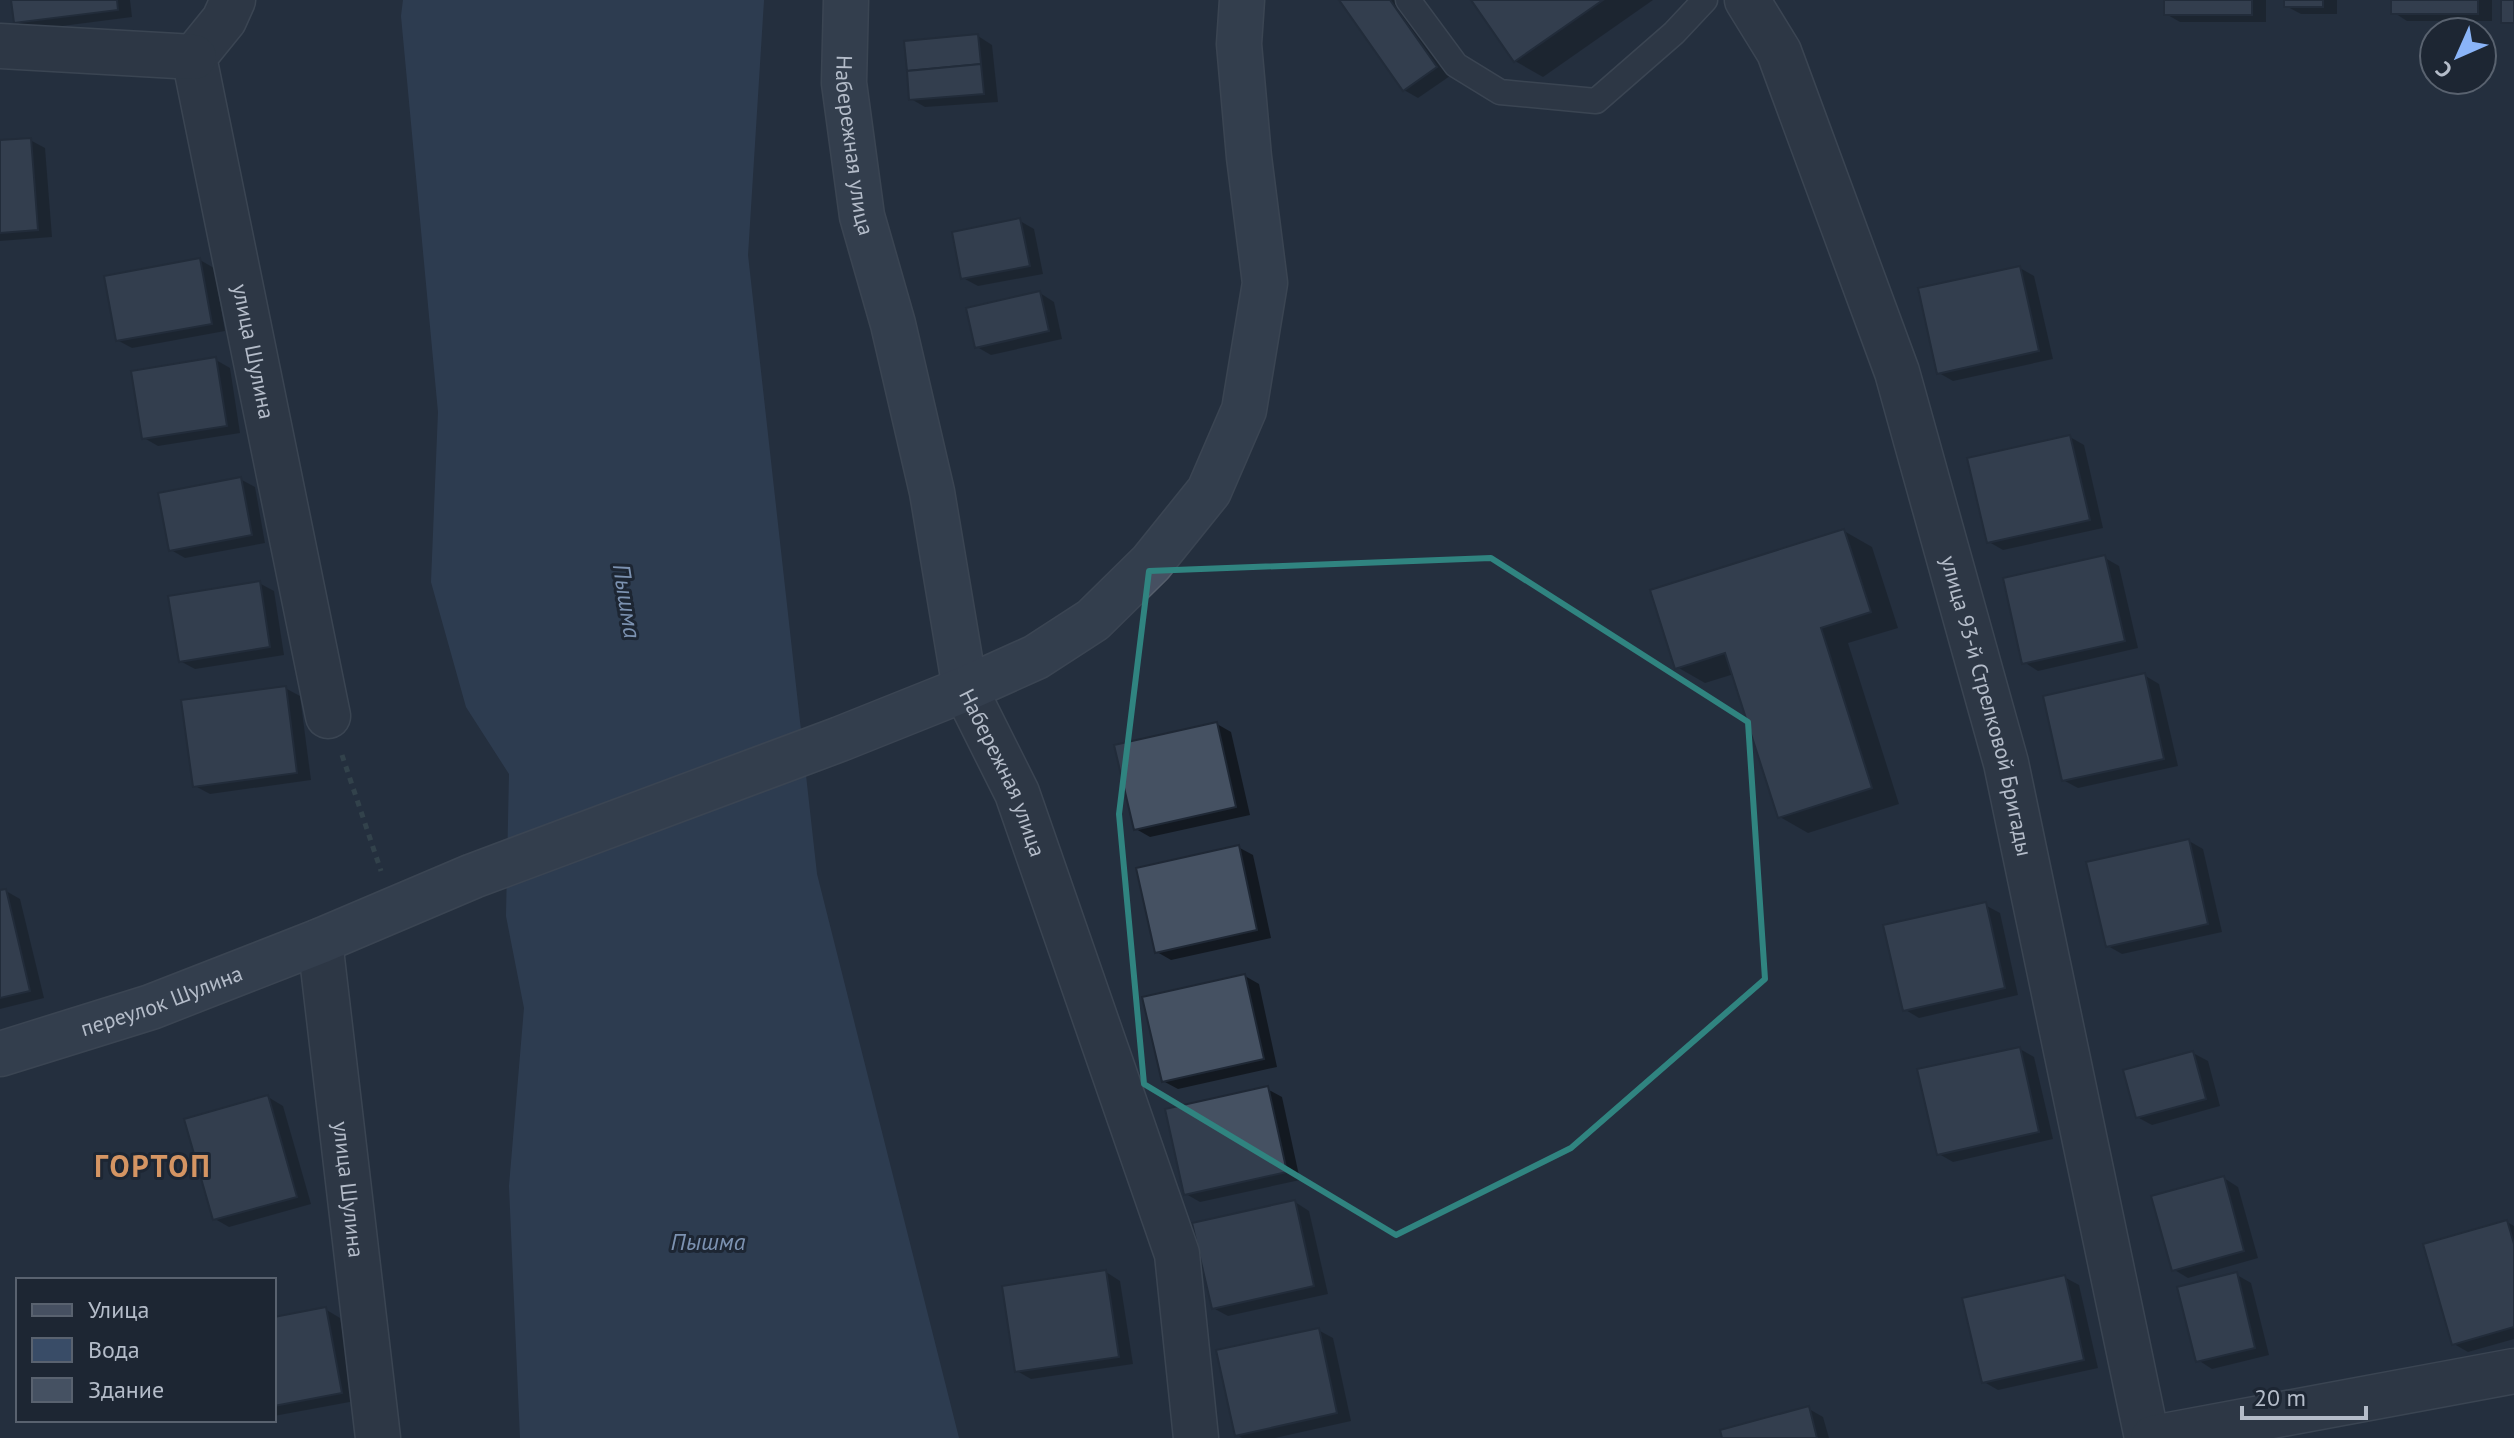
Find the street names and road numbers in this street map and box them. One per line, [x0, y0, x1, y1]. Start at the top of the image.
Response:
street label: Набережная улица [830, 55, 881, 239]
street label: улица Шулина [226, 281, 281, 421]
street label: улица 93-й Стрелковой Бригады [1935, 552, 2039, 859]
street label: Набережная улица [953, 684, 1052, 860]
street label: переулок Шулина [77, 959, 246, 1042]
street label: улица Шулина [327, 1120, 371, 1259]

